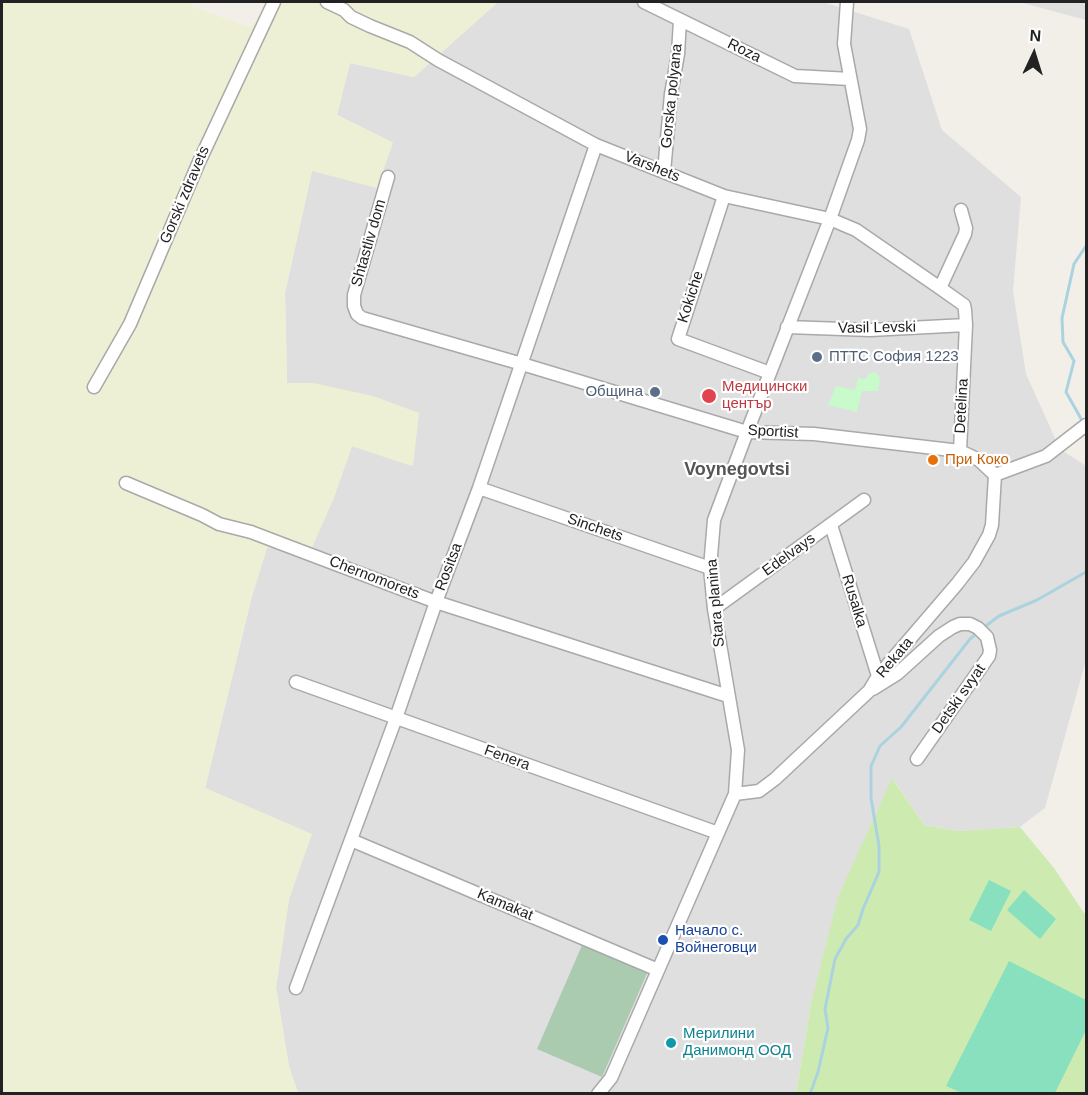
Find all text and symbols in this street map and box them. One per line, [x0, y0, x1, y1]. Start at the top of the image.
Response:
north arrow [1004, 24, 1064, 84]
text: N [1029, 27, 1042, 44]
street label: Roza [724, 35, 764, 67]
street label: Gorska polyana [658, 43, 686, 149]
street label: Gorski zdravets [156, 144, 214, 246]
street label: Varshets [622, 148, 682, 186]
street label: Shtastliv dom [348, 197, 390, 289]
street label: Kokiche [674, 269, 708, 325]
street label: Vasil Levski [838, 318, 916, 338]
place label: ПТТС София 1223 [829, 348, 959, 366]
marker: ПТТС София 1223 [810, 350, 824, 364]
place label: Медицински център [722, 378, 808, 413]
street label: Detelina [952, 378, 972, 434]
place label: Община [585, 383, 643, 401]
marker: Община [648, 385, 662, 399]
marker: Медицински център [700, 387, 718, 405]
street label: Sportist [747, 422, 799, 442]
place label: При Коко [945, 451, 1009, 469]
marker: При Коко [926, 453, 940, 467]
district label: Voynegovtsi [684, 459, 790, 481]
street label: Sinchets [565, 510, 625, 546]
street label: Edelvays [759, 530, 819, 580]
street label: Rositsa [432, 540, 466, 594]
street label: Chernomorets [326, 553, 422, 603]
street label: Stara planina [703, 558, 729, 648]
street label: Rusalka [837, 572, 871, 630]
street label: Rekata [873, 634, 917, 682]
street label: Detski svyat [928, 661, 990, 737]
street label: Fenera [482, 741, 532, 775]
street label: Kamakat [474, 885, 536, 925]
place label: Начало с. Войнеговци [675, 922, 757, 957]
marker: Начало с. Войнеговци [656, 933, 670, 947]
place label: Мерилини Данимонд ООД [683, 1025, 791, 1060]
marker: Мерилини Данимонд ООД [664, 1036, 678, 1050]

